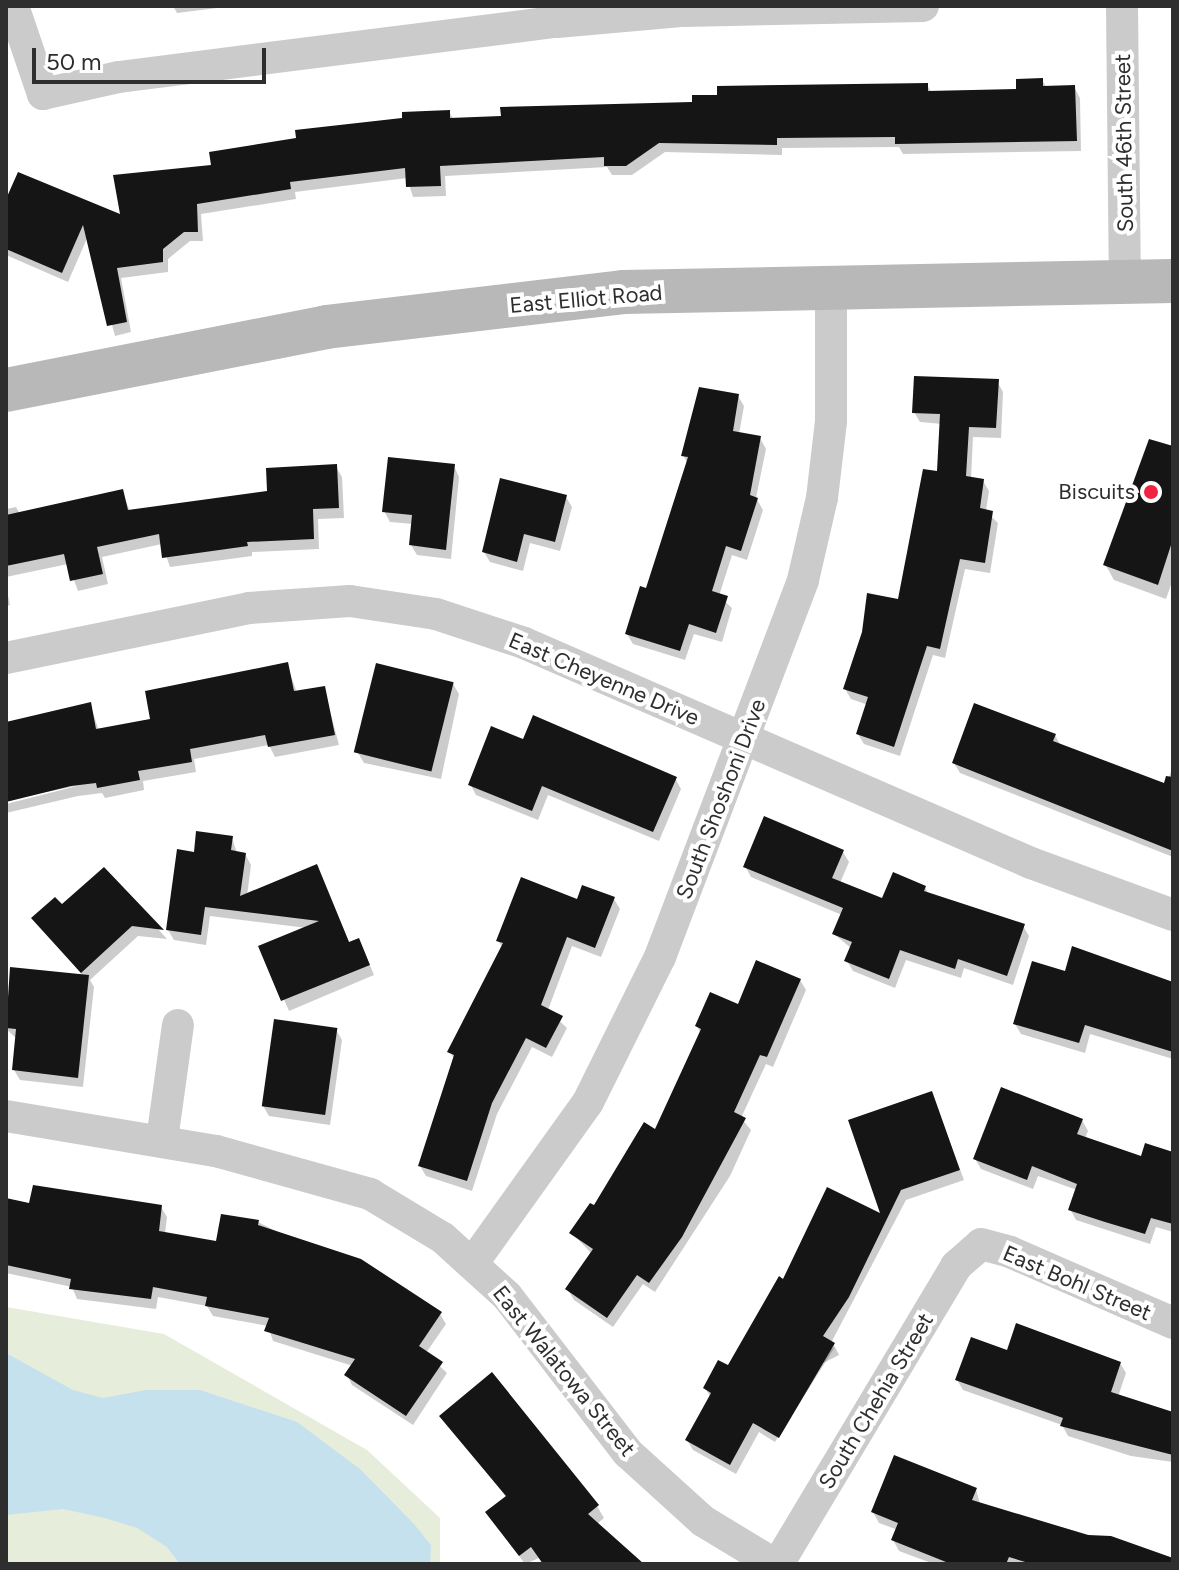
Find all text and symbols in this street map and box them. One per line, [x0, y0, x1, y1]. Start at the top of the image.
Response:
scale bar [36, 32, 270, 82]
text: 50 m [46, 47, 102, 76]
street label: South 46th Street [1109, 54, 1139, 232]
street label: East Elliot Road [509, 279, 663, 319]
place label: Biscuits [1058, 479, 1135, 505]
marker: Biscuits [1142, 483, 1160, 501]
street label: East Cheyenne Drive [505, 627, 703, 731]
street label: South Shoshoni Drive [671, 695, 771, 903]
street label: East Bohl Street [999, 1240, 1155, 1326]
street label: East Walatowa Street [487, 1280, 641, 1462]
street label: South Chehia Street [813, 1308, 939, 1494]

